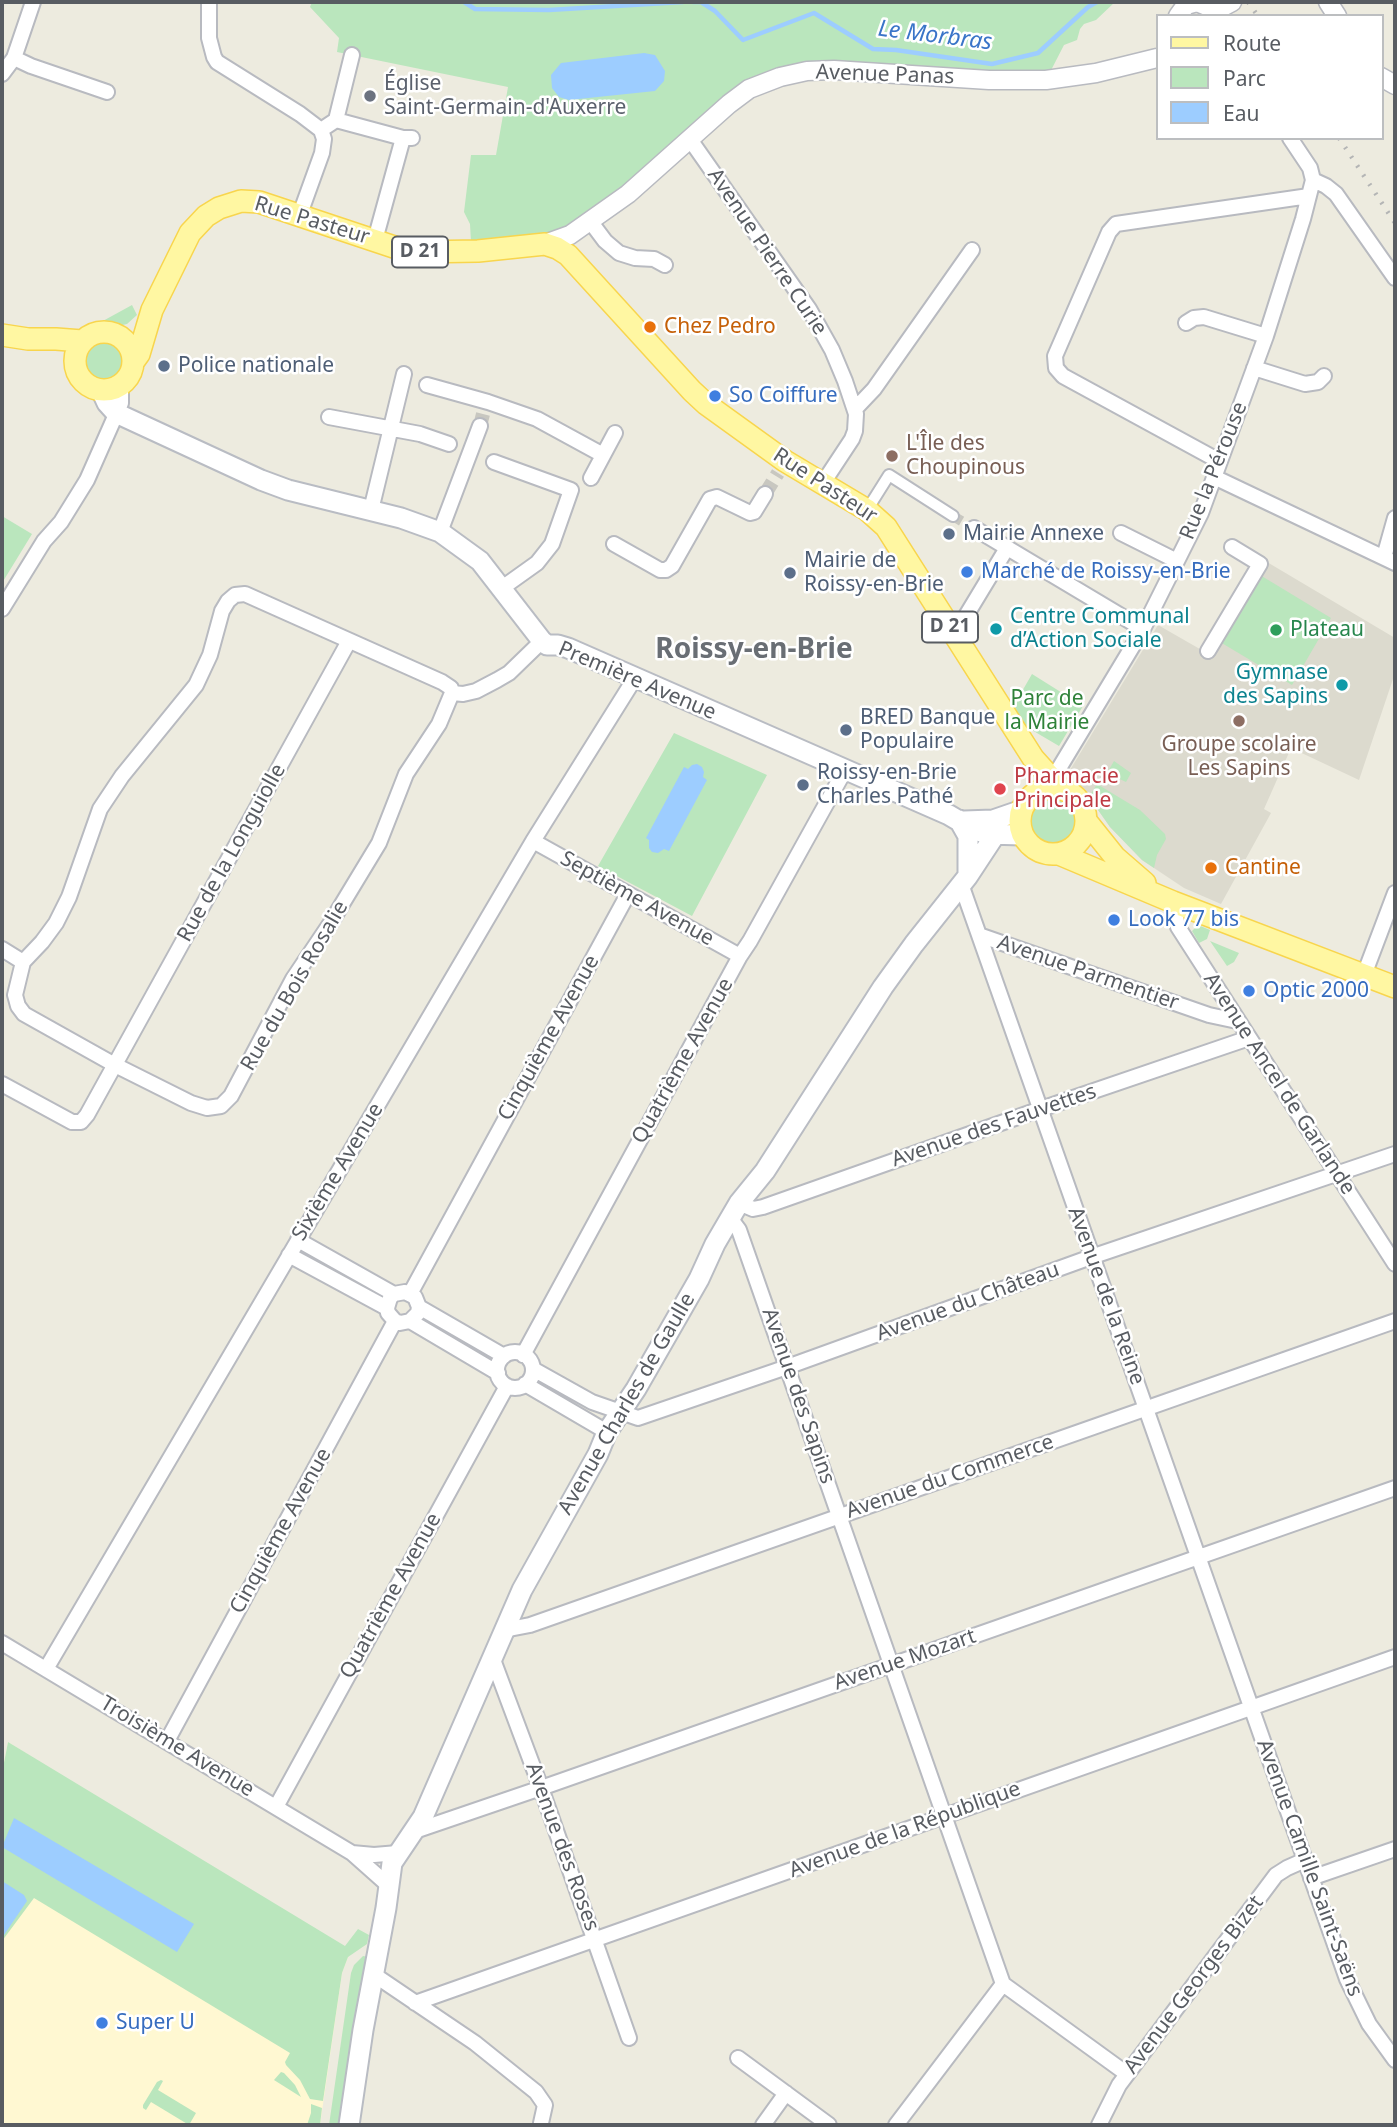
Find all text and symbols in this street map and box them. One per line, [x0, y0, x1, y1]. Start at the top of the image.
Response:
legend [1156, 14, 1383, 140]
water label: Le Morbras [876, 15, 994, 57]
text: Route [1223, 29, 1281, 57]
street label: Avenue Panas [815, 60, 955, 90]
text: Parc [1223, 64, 1266, 92]
place label: Église Saint-Germain-d'Auxerre [384, 71, 626, 121]
marker: Église Saint-Germain-d'Auxerre [362, 88, 378, 104]
text: Eau [1223, 99, 1259, 127]
street label: Avenue Pierre Curie [702, 164, 832, 340]
street label: Rue Pasteur [251, 192, 373, 250]
road number: D 21 [392, 236, 448, 268]
place label: Chez Pedro [664, 314, 776, 340]
marker: Chez Pedro [642, 319, 658, 335]
place label: Police nationale [178, 353, 334, 379]
marker: Police nationale [156, 358, 172, 374]
place label: So Coiffure [729, 383, 838, 409]
marker: So Coiffure [707, 388, 723, 404]
street label: Rue la Pérouse [1175, 398, 1253, 544]
place label: L'Île des Choupinous [906, 431, 1025, 481]
street label: Rue Pasteur [768, 443, 882, 529]
marker: L'Île des Choupinous [884, 448, 900, 464]
place label: Mairie Annexe [963, 521, 1104, 547]
marker: Mairie Annexe [941, 526, 957, 542]
place label: Mairie de Roissy-en-Brie [804, 548, 944, 598]
place label: Marché de Roissy-en-Brie [981, 559, 1231, 585]
marker: Marché de Roissy-en-Brie [959, 564, 975, 580]
marker: Mairie de Roissy-en-Brie [782, 565, 798, 581]
place label: Centre Communal d’Action Sociale [1010, 604, 1190, 654]
road number: D 21 [922, 612, 978, 642]
place label: Plateau [1290, 617, 1364, 643]
marker: Centre Communal d’Action Sociale [988, 621, 1004, 637]
marker: Plateau [1268, 622, 1284, 638]
district label: Roissy-en-Brie [655, 633, 853, 667]
street label: Première Avenue [554, 636, 720, 726]
place label: Gymnase des Sapins [1223, 660, 1328, 710]
marker: Gymnase des Sapins [1334, 677, 1350, 693]
park label: Parc de la Mairie [1005, 686, 1089, 736]
place label: BRED Banque Populaire [860, 705, 995, 755]
marker: Groupe scolaire Les Sapins [1231, 713, 1247, 729]
marker: BRED Banque Populaire [838, 722, 854, 738]
place label: Groupe scolaire Les Sapins [1161, 732, 1317, 782]
street label: Rue de la Longuiolle [173, 760, 291, 946]
place label: Roissy-en-Brie Charles Pathé [817, 760, 957, 810]
place label: Pharmacie Principale [1014, 764, 1119, 814]
marker: Roissy-en-Brie Charles Pathé [795, 777, 811, 793]
marker: Pharmacie Principale [992, 781, 1008, 797]
street label: Septième Avenue [556, 846, 718, 952]
place label: Cantine [1225, 855, 1301, 881]
marker: Cantine [1203, 860, 1219, 876]
street label: Rue du Bois Rosalie [236, 896, 354, 1076]
place label: Look 77 bis [1128, 907, 1239, 933]
marker: Look 77 bis [1106, 912, 1122, 928]
street label: Avenue Parmentier [994, 930, 1182, 1016]
street label: Cinquième Avenue [493, 951, 605, 1125]
street label: Avenue Ancel de Garlande [1198, 968, 1360, 1200]
street label: Quatrième Avenue [627, 974, 739, 1148]
place label: Optic 2000 [1263, 978, 1369, 1004]
marker: Optic 2000 [1241, 983, 1257, 999]
street label: Avenue des Fauvettes [888, 1079, 1100, 1173]
street label: Sixième Avenue [287, 1099, 389, 1245]
street label: Avenue de la Reine [1062, 1204, 1150, 1388]
street label: Avenue du Château [873, 1257, 1063, 1347]
street label: Avenue Charles de Gaulle [553, 1289, 701, 1519]
street label: Avenue des Sapins [756, 1305, 840, 1487]
street label: Avenue du Commerce [843, 1430, 1057, 1524]
street label: Cinquième Avenue [225, 1444, 337, 1618]
street label: Quatrième Avenue [335, 1509, 447, 1683]
street label: Avenue Mozart [831, 1624, 979, 1696]
street label: Troisième Avenue [96, 1691, 258, 1803]
street label: Avenue Camille Saint-Saëns [1251, 1736, 1367, 2000]
street label: Avenue des Roses [520, 1759, 604, 1935]
street label: Avenue de la République [786, 1776, 1024, 1884]
street label: Avenue Georges Bizet [1119, 1891, 1269, 2079]
place label: Super U [116, 2010, 195, 2036]
marker: Super U [94, 2015, 110, 2031]

